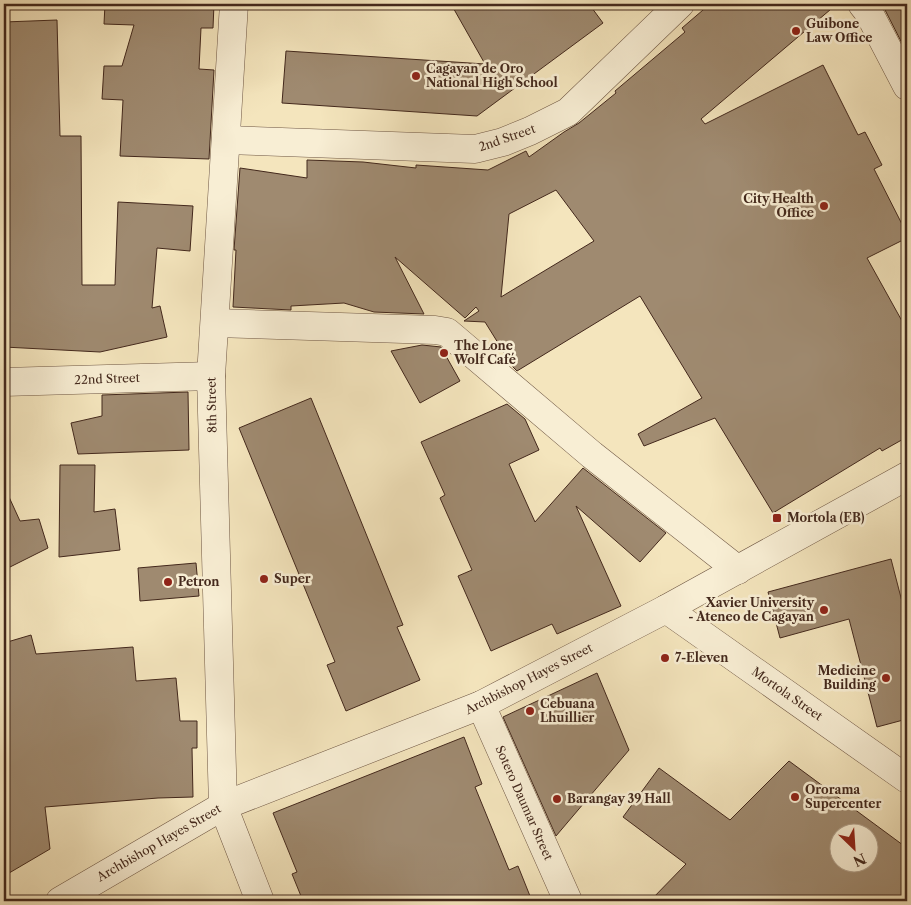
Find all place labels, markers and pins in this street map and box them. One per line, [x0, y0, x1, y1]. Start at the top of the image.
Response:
place label: Guibone Law Office [806, 16, 872, 45]
marker: Guibone Law Office [790, 25, 802, 37]
place label: Cagayan de Oro National High School [426, 61, 558, 90]
marker: Cagayan de Oro National High School [410, 70, 422, 82]
place label: City Health Office [743, 191, 815, 220]
marker: City Health Office [818, 200, 830, 212]
place label: The Lone Wolf Café [453, 338, 516, 367]
marker: The Lone Wolf Café [438, 347, 450, 359]
place label: Mortola (EB) [787, 510, 865, 525]
marker: Mortola (EB) [771, 512, 783, 524]
place label: Super [274, 571, 311, 586]
marker: Super [258, 573, 270, 585]
place label: Petron [178, 574, 220, 589]
marker: Petron [162, 576, 174, 588]
place label: Xavier University - Ateneo de Cagayan [688, 595, 815, 624]
marker: Xavier University - Ateneo de Cagayan [818, 604, 830, 616]
place label: 7-Eleven [675, 650, 729, 665]
marker: 7-Eleven [659, 652, 671, 664]
place label: Medicine Building [818, 663, 877, 692]
marker: Medicine Building [880, 672, 892, 684]
place label: Cebuana Lhuillier [540, 696, 596, 725]
marker: Cebuana Lhuillier [524, 705, 536, 717]
place label: Ororama Supercenter [805, 782, 882, 811]
place label: Barangay 39 Hall [567, 791, 671, 806]
marker: Ororama Supercenter [789, 791, 801, 803]
marker: Barangay 39 Hall [551, 793, 563, 805]

